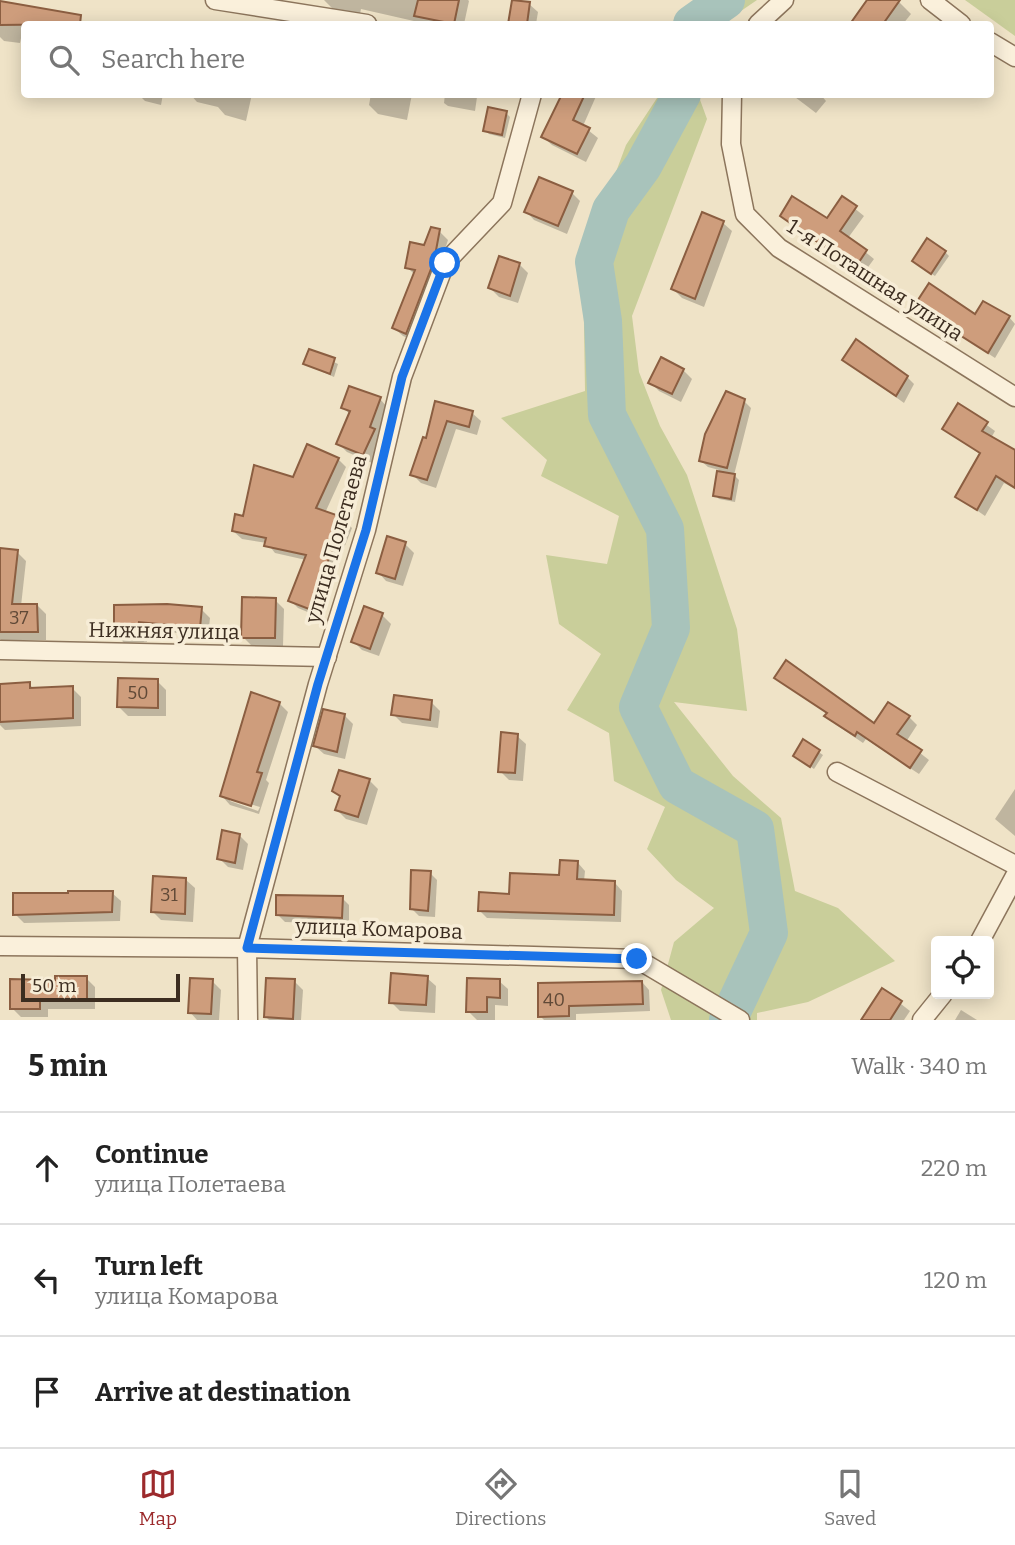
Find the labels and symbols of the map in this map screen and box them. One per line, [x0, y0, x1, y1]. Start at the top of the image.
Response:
street label: 1-я Поташная улица [782, 213, 968, 347]
route start [429, 247, 460, 278]
street label: улица Полетаева [299, 451, 373, 627]
house number: 37 [9, 607, 29, 629]
street label: Нижняя улица [88, 617, 240, 645]
house number: 50 [127, 682, 149, 704]
house number: 31 [160, 884, 178, 906]
street label: улица Комарова [294, 913, 464, 945]
route end [621, 943, 652, 974]
scale bar [21, 971, 180, 1003]
house number: 40 [543, 989, 565, 1011]

